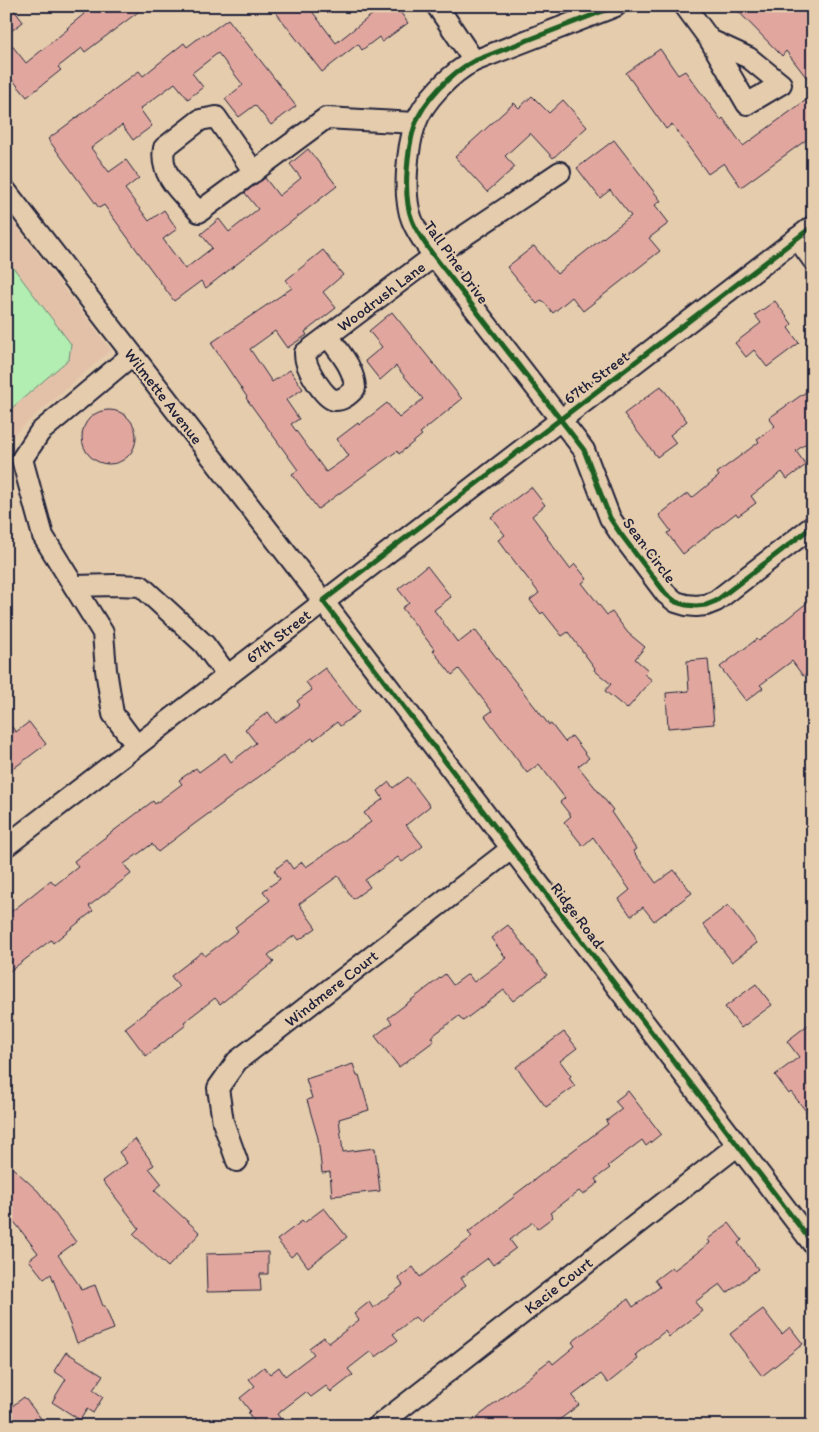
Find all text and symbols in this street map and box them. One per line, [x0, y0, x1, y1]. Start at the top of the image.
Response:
street label: Tall Pine Drive [420, 217, 493, 308]
street label: Woodrush Lane [334, 257, 429, 336]
street label: Wilmette Avenue [120, 345, 207, 448]
street label: 67th Street [560, 347, 633, 408]
street label: Sean Circle [619, 514, 680, 587]
street label: 67th Street [242, 605, 314, 668]
street label: Ridge Road [547, 879, 609, 952]
street label: Windmere Court [281, 946, 382, 1031]
street label: Kacie Court [521, 1253, 596, 1318]

